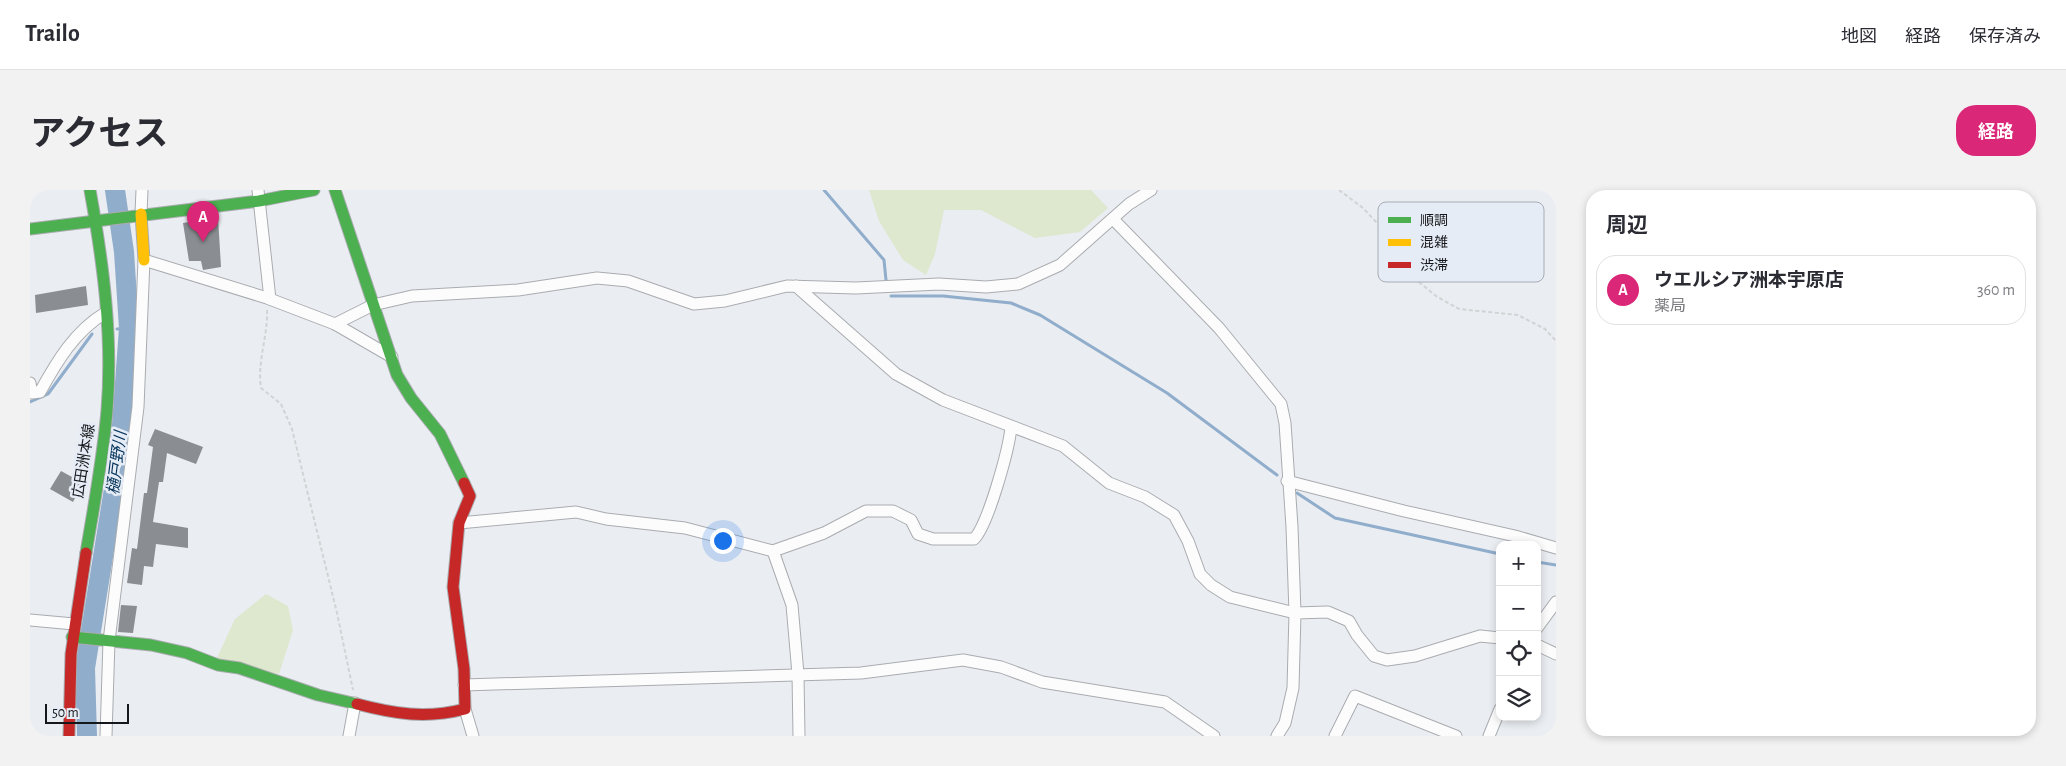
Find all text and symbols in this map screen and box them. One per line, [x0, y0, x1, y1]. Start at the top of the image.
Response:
text: Trailo [25, 22, 80, 46]
text: 地図 [1841, 28, 1877, 46]
text: 経路 [1905, 28, 1941, 46]
text: 保存済み [1969, 28, 2041, 46]
button: 経路 [1956, 105, 2036, 156]
text: アクセス [30, 117, 168, 152]
pin: A [187, 201, 219, 242]
legend [1378, 202, 1544, 282]
text: 順調 [1420, 214, 1448, 228]
text: 周辺 [1606, 215, 1648, 236]
text: 混雑 [1420, 234, 1448, 250]
text: 渋滞 [1420, 258, 1448, 273]
text: ウエルシア洲本宇原店 [1654, 271, 1844, 290]
text: A [1618, 282, 1628, 298]
text: 360 m [1977, 282, 2015, 298]
text: 薬局 [1654, 298, 1686, 314]
street label: 広田洲本線 [69, 422, 97, 499]
water label: 樋戸野川 [104, 428, 129, 496]
your location [710, 528, 736, 554]
map controls [1496, 541, 1541, 721]
button: + [1496, 541, 1541, 586]
button: − [1496, 586, 1541, 631]
button: locate [1496, 631, 1541, 676]
button: layers [1496, 676, 1541, 721]
scale bar [45, 701, 129, 724]
text: 50 m [52, 706, 79, 720]

